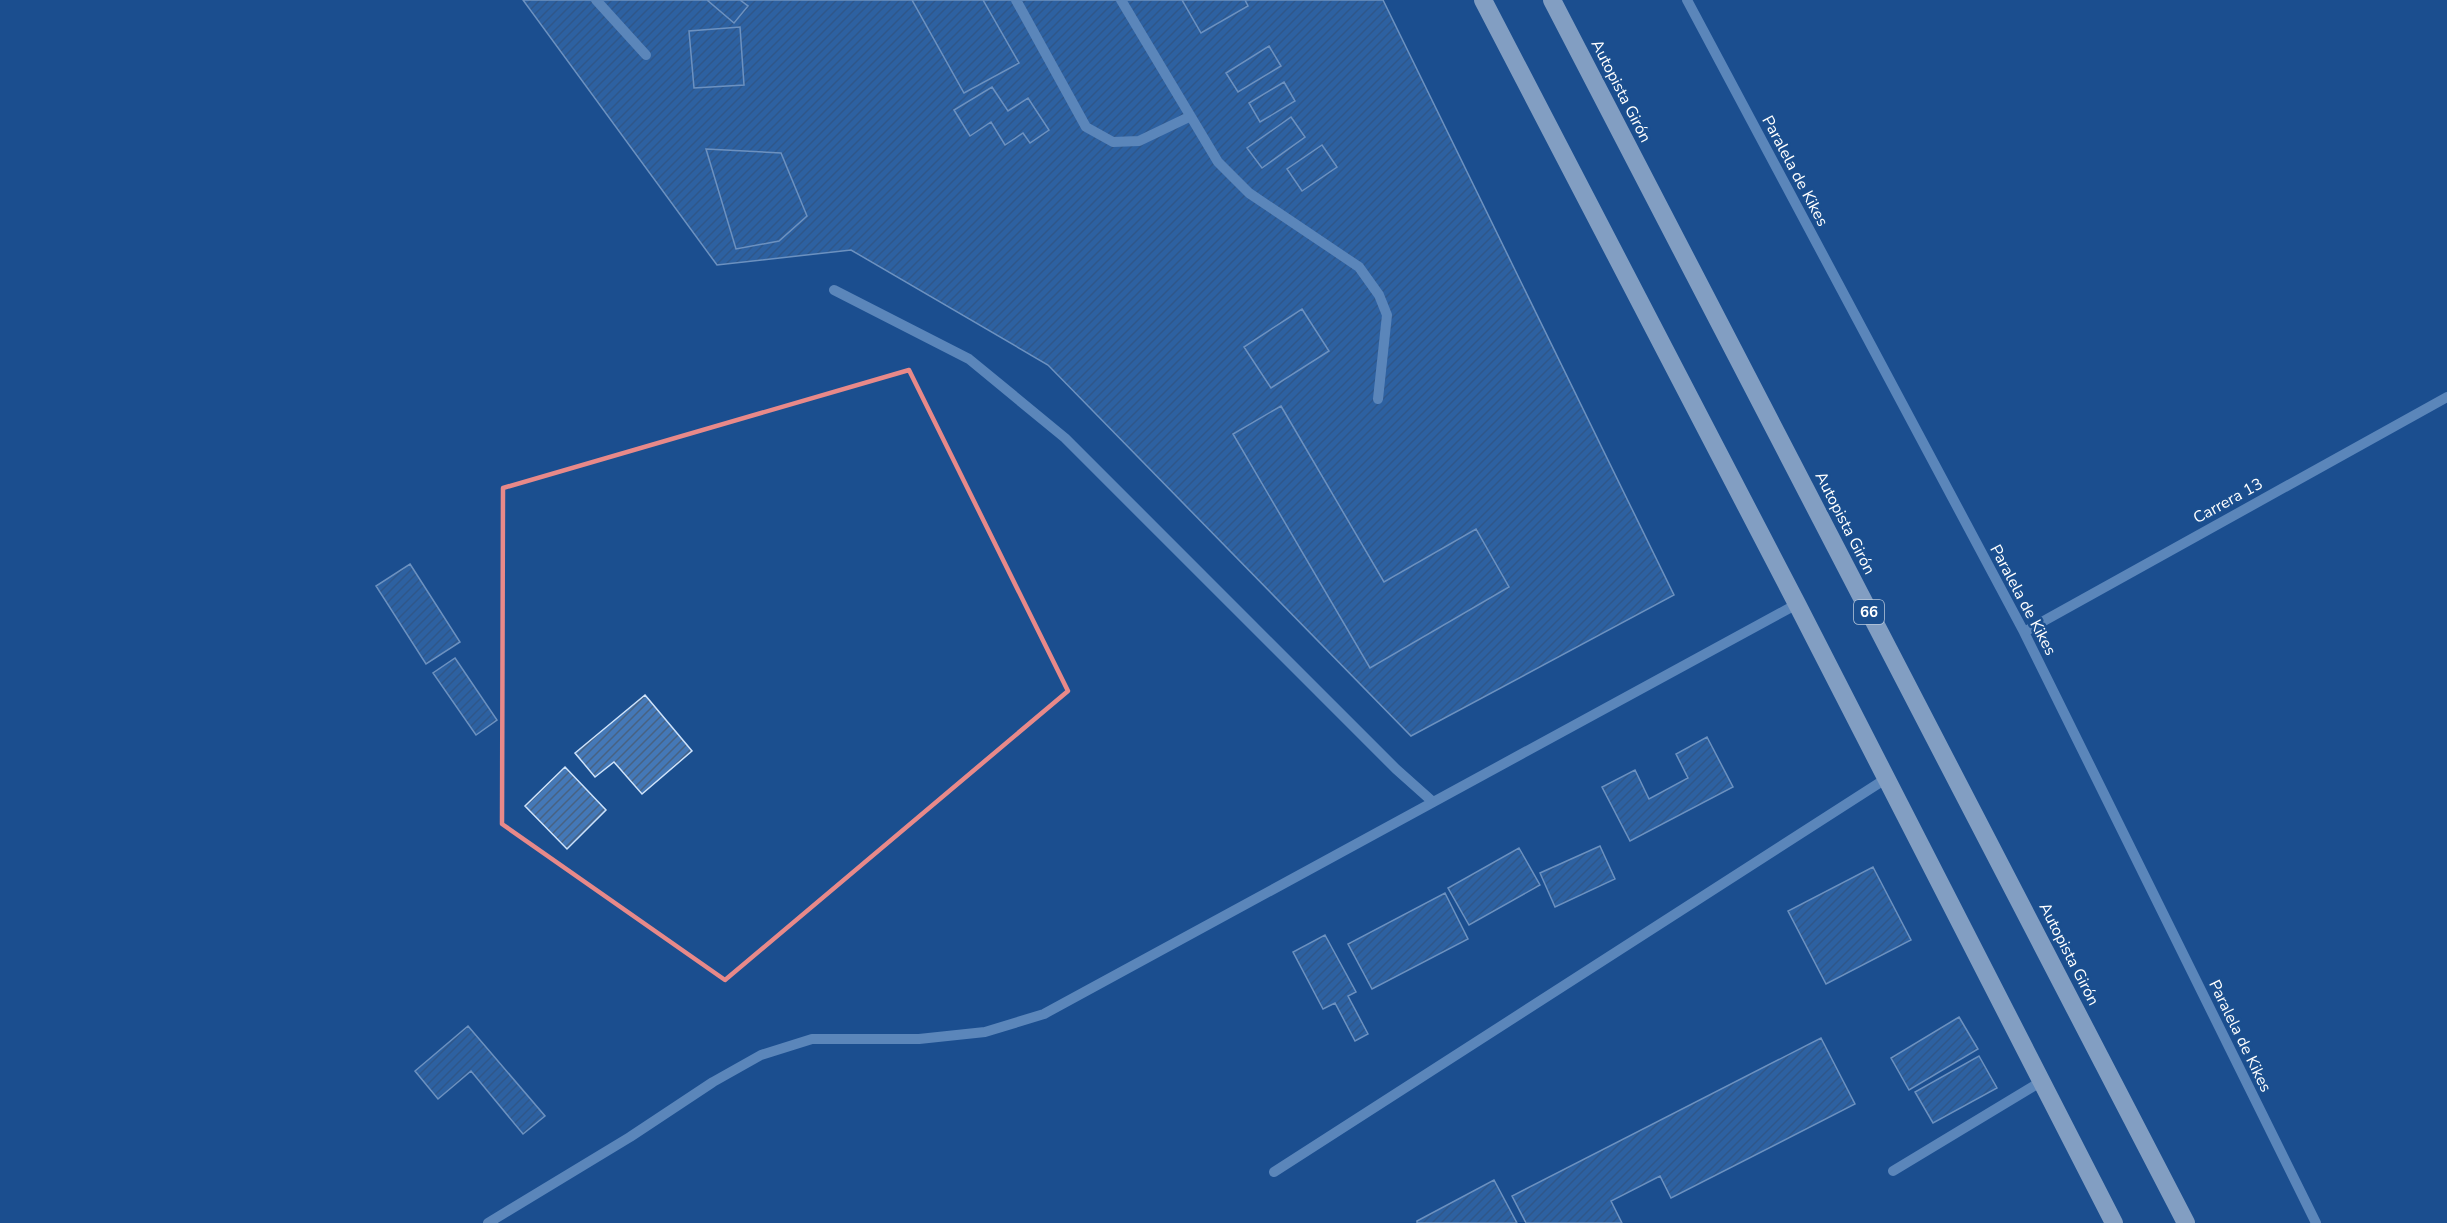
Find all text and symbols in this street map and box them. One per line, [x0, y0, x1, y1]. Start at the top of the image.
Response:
street label: Autopista Girón [1586, 36, 1656, 146]
street label: Paralela de Kikes [1757, 112, 1833, 230]
street label: Autopista Girón [1810, 468, 1880, 578]
street label: Carrera 13 [2189, 473, 2267, 529]
street label: Paralela de Kikes [1985, 541, 2061, 659]
road number: 66 [1854, 600, 1884, 624]
street label: Autopista Girón [2034, 899, 2104, 1009]
street label: Paralela de Kikes [2203, 976, 2277, 1096]

